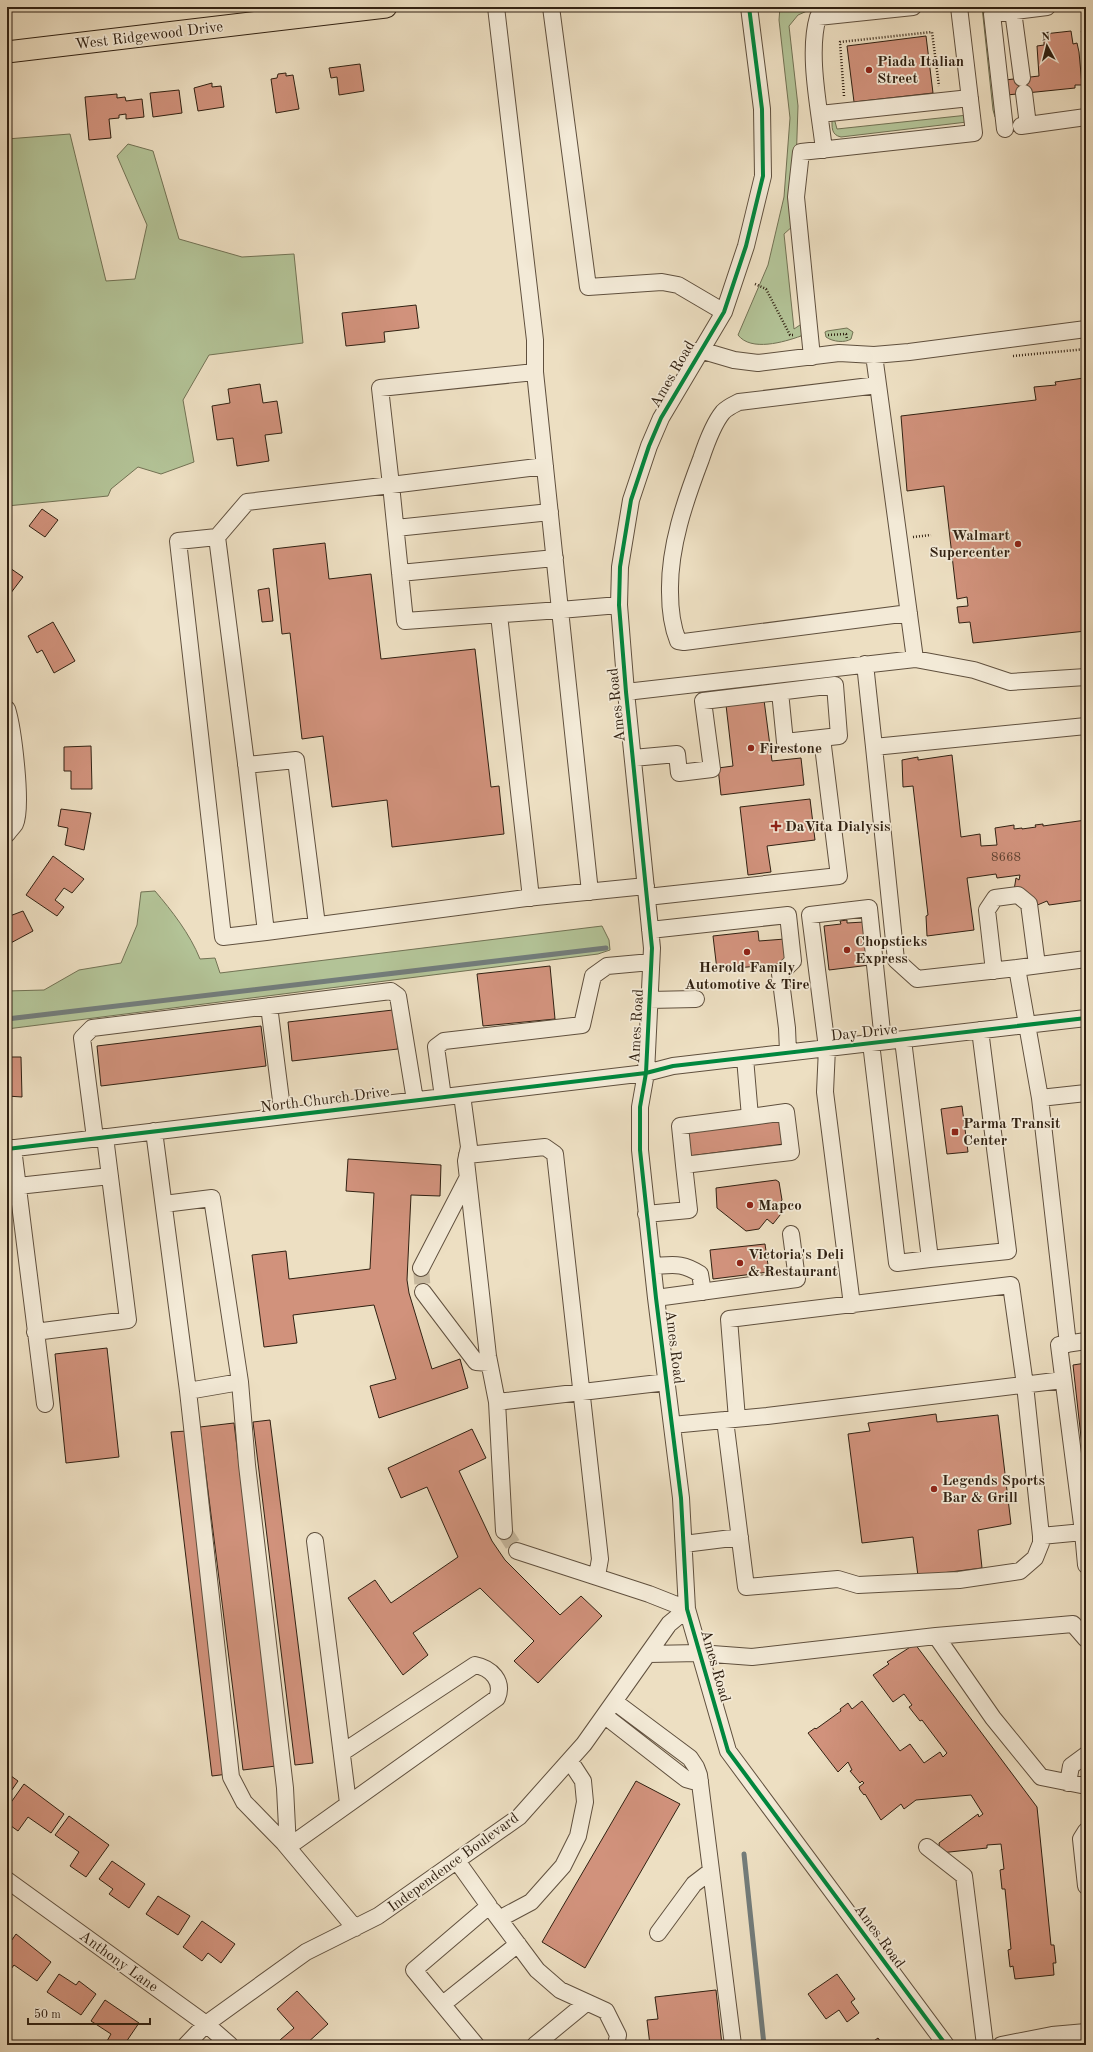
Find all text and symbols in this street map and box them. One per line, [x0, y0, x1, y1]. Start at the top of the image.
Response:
street label: West Ridgewood Drive [74, 20, 224, 53]
north arrow [1027, 26, 1067, 66]
text: N [1041, 32, 1051, 44]
place label: Piada Italian Street [877, 55, 964, 87]
marker: Piada Italian Street [864, 65, 874, 75]
street label: Ames Road [648, 339, 698, 411]
place label: Walmart Supercenter [929, 529, 1011, 561]
marker: Walmart Supercenter [1013, 539, 1023, 549]
street label: Ames Road [606, 667, 629, 743]
place label: Firestone [759, 742, 822, 757]
marker: Firestone [746, 743, 756, 753]
marker: DaVita Dialysis [770, 820, 782, 832]
place label: DaVita Dialysis [785, 820, 890, 835]
house number: 8668 [991, 851, 1021, 864]
place label: Chopsticks Express [855, 935, 927, 967]
marker: Chopsticks Express [842, 945, 852, 955]
marker: Herold Family Automotive & Tire [742, 947, 752, 957]
place label: Herold Family Automotive & Tire [684, 961, 810, 993]
street label: Ames Road [628, 988, 647, 1064]
street label: Day Drive [830, 1023, 898, 1044]
street label: North Church Drive [260, 1085, 391, 1116]
place label: Parma Transit Center [963, 1117, 1061, 1149]
marker: Parma Transit Center [950, 1127, 960, 1137]
place label: Mapco [758, 1199, 802, 1214]
marker: Mapco [745, 1200, 755, 1210]
place label: Victoria's Deli & Restaurant [748, 1248, 844, 1280]
marker: Victoria's Deli & Restaurant [735, 1258, 745, 1268]
street label: Ames Road [662, 1309, 686, 1385]
place label: Legends Sports Bar & Grill [942, 1474, 1045, 1506]
marker: Legends Sports Bar & Grill [929, 1484, 939, 1494]
street label: Ames Road [697, 1629, 732, 1704]
street label: Independence Boulevard [386, 1811, 522, 1916]
street label: Ames Road [851, 1902, 907, 1972]
street label: Anthony Lane [76, 1929, 160, 1996]
scale bar [28, 2000, 150, 2026]
text: 50 m [34, 2008, 61, 2021]

